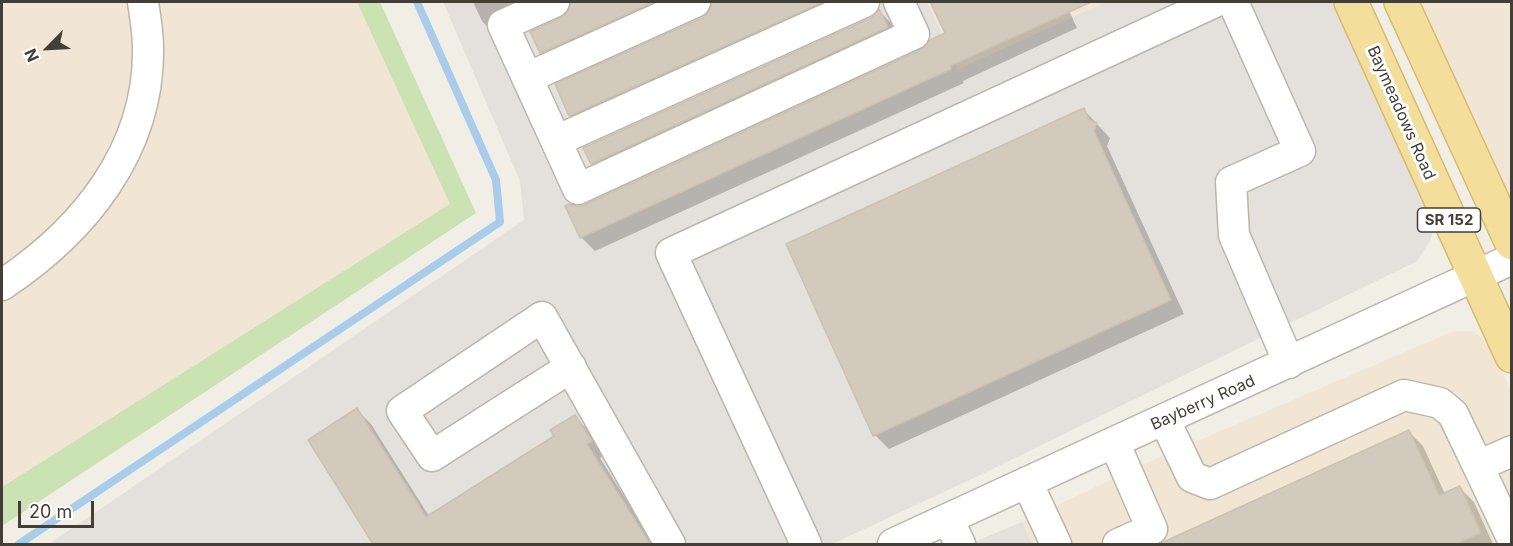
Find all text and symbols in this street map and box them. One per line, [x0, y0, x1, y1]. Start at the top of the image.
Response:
north arrow [18, 18, 78, 78]
street label: Baymeadows Road [1363, 43, 1439, 183]
text: N [20, 46, 43, 65]
road number: SR 152 [1418, 208, 1480, 232]
street label: Bayberry Road [1148, 371, 1258, 435]
scale bar [21, 489, 98, 527]
text: 20 m [29, 501, 72, 522]

